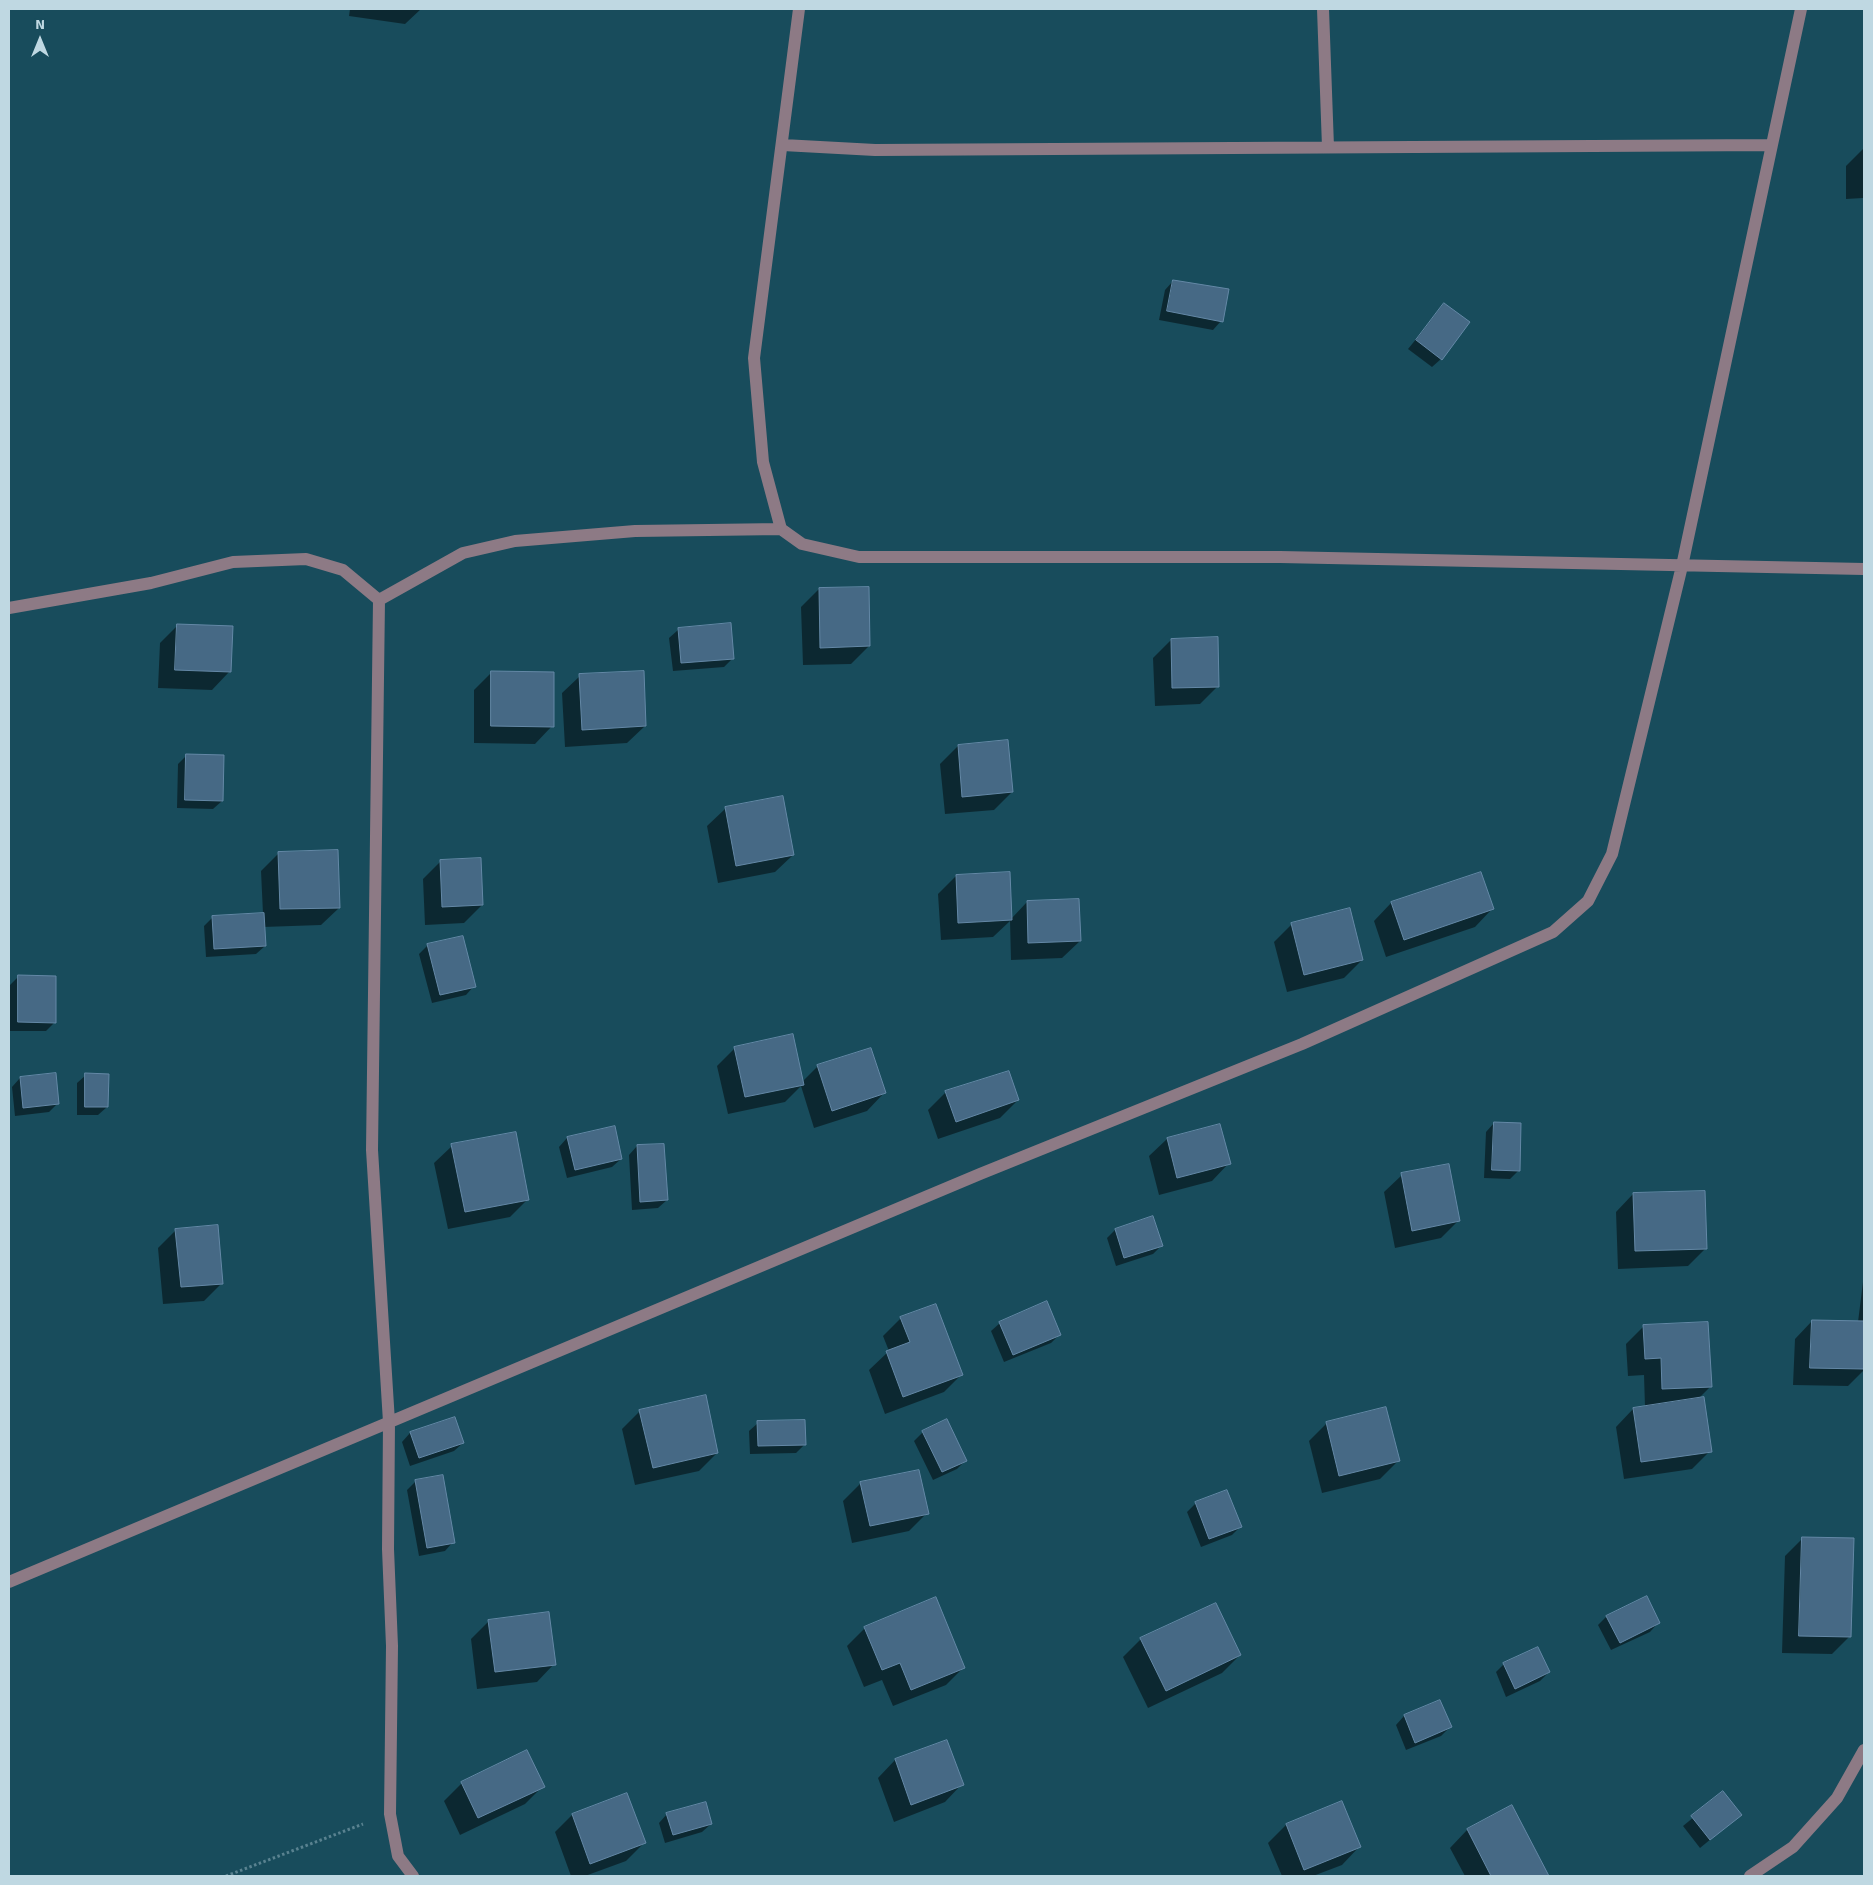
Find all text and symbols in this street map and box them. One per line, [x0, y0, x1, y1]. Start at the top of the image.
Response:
north arrow [15, 15, 65, 65]
text: N [35, 16, 45, 33]

